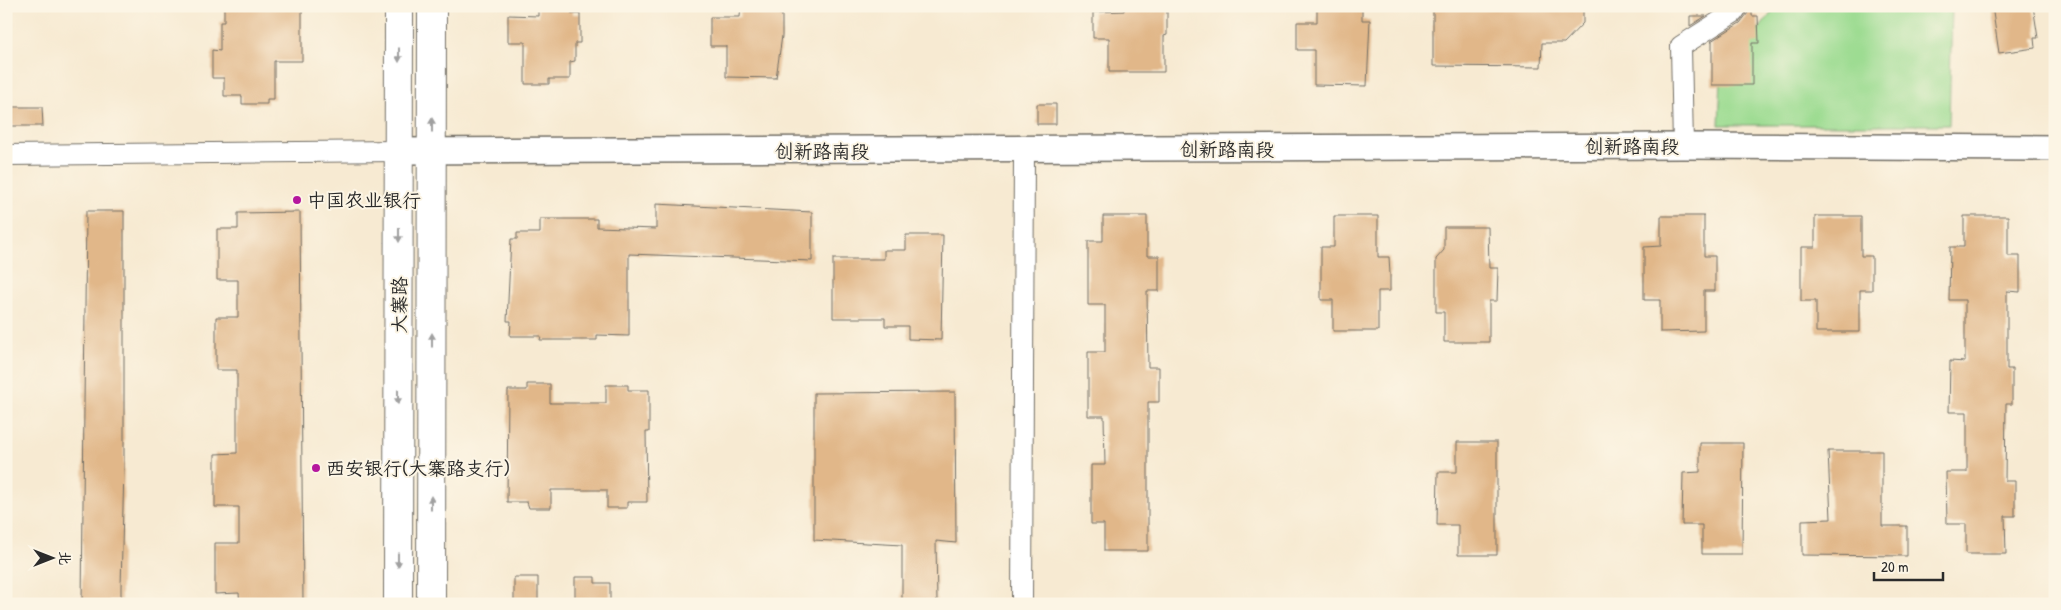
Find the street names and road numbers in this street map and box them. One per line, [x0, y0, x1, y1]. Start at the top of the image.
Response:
street label: 创新路南段 [1584, 133, 1680, 159]
street label: 创新路南段 [1179, 136, 1275, 162]
street label: 创新路南段 [774, 138, 870, 164]
street label: 大寨路 [386, 276, 412, 334]

